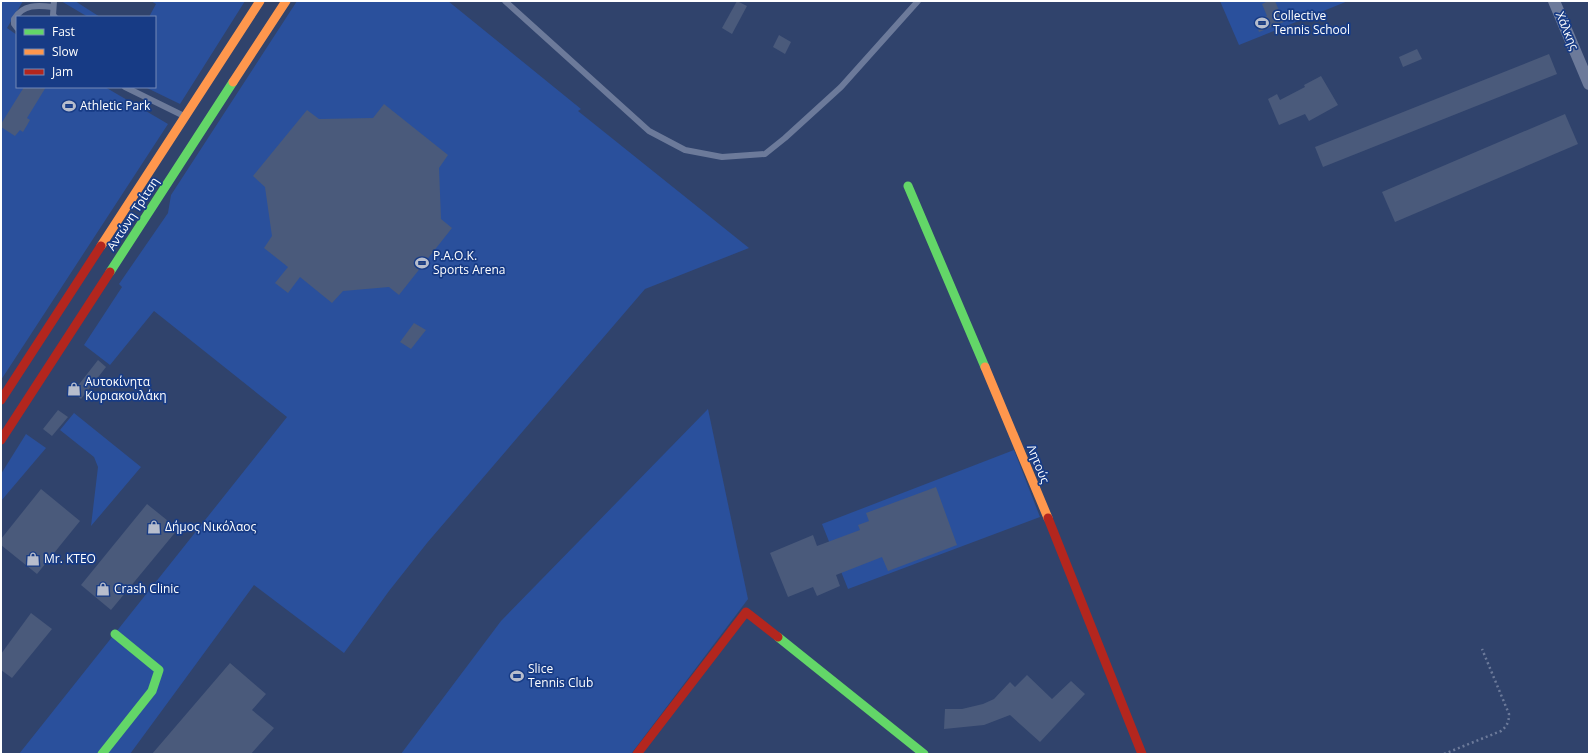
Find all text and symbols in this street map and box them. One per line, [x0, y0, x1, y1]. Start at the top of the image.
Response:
place label: Collective Tennis School [1273, 7, 1350, 38]
street label: Χάλκης [1552, 9, 1583, 53]
sports icon: Collective Tennis School [1254, 15, 1270, 31]
legend [16, 16, 156, 88]
text: Fast [52, 23, 75, 40]
text: Slow [52, 43, 79, 60]
text: Jam [51, 63, 73, 80]
place label: Athletic Park [80, 97, 151, 114]
sports icon: Athletic Park [61, 98, 77, 114]
street label: Αντώνη Τρίτση [102, 174, 163, 254]
place label: P.A.O.K. Sports Arena [433, 247, 505, 278]
sports icon: P.A.O.K. Sports Arena [414, 255, 430, 271]
place label: Αυτοκίνητα Κυριακουλάκη [85, 373, 167, 404]
shop icon: Αυτοκίνητα Κυριακουλάκη [66, 381, 82, 397]
street label: Λητούς [1023, 442, 1054, 486]
place label: Δήμος Νικόλαος [165, 518, 256, 535]
shop icon: Δήμος Νικόλαος [146, 519, 162, 535]
place label: Mr. KTEO [44, 550, 96, 567]
shop icon: Mr. KTEO [25, 551, 41, 567]
place label: Crash Clinic [114, 580, 179, 597]
shop icon: Crash Clinic [95, 581, 111, 597]
place label: Slice Tennis Club [528, 660, 593, 691]
sports icon: Slice Tennis Club [509, 668, 525, 684]

